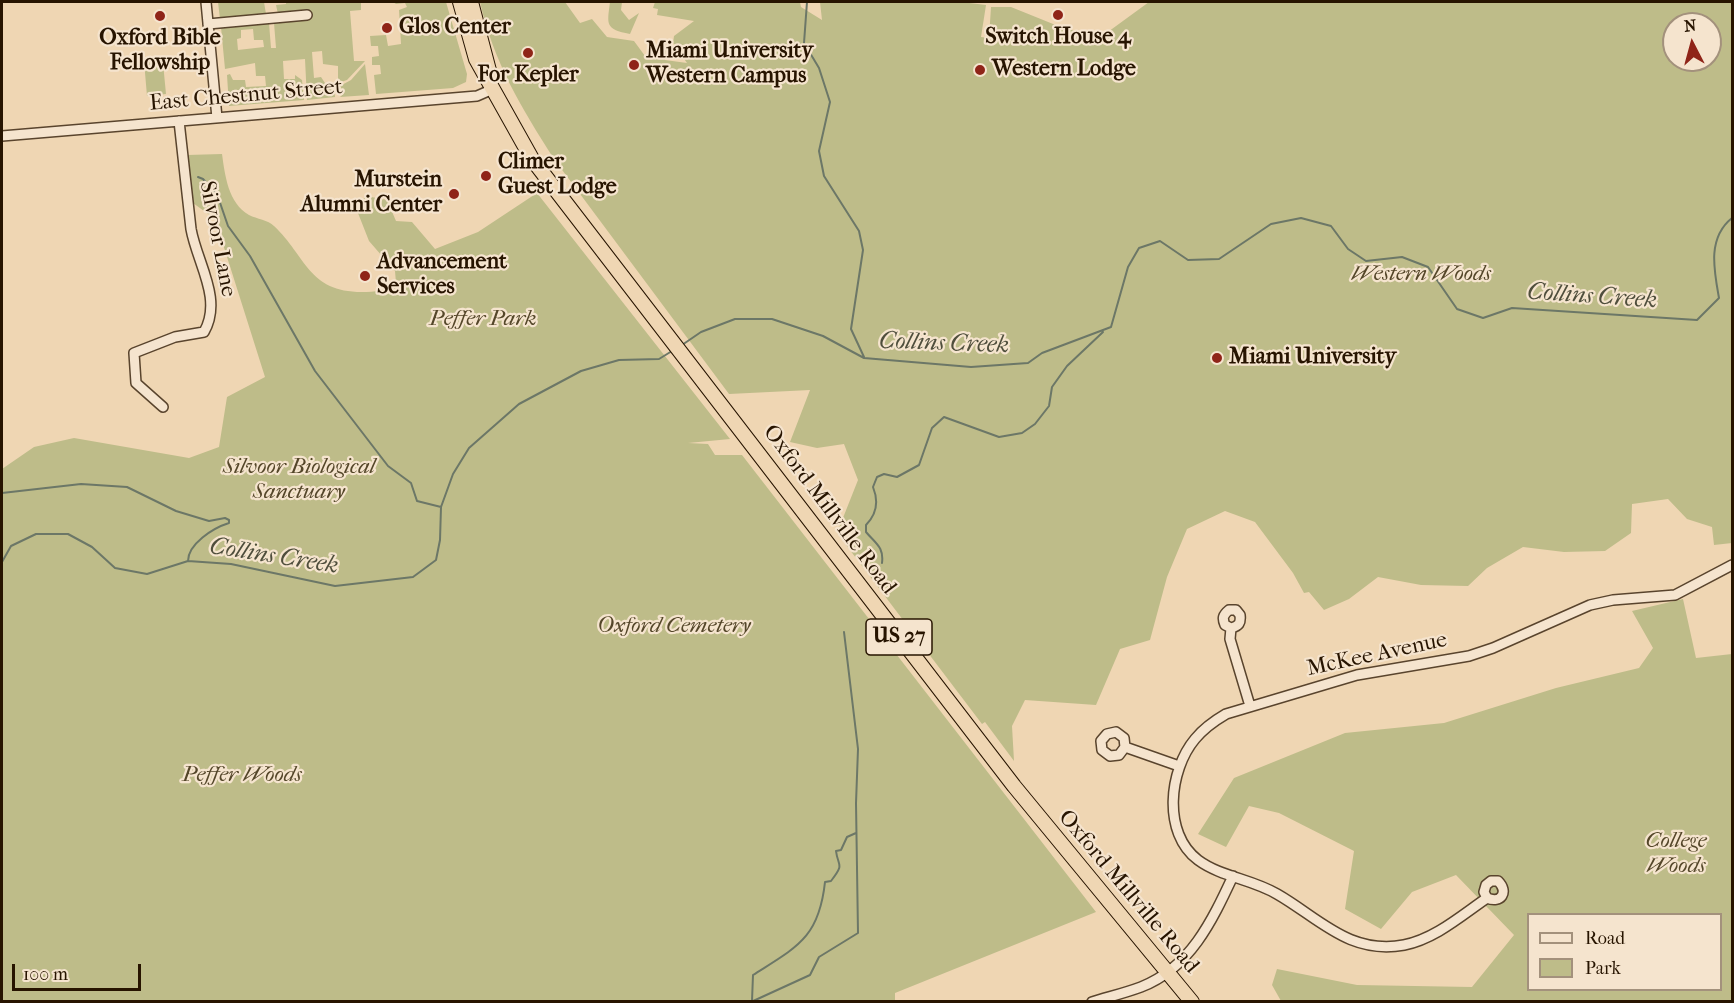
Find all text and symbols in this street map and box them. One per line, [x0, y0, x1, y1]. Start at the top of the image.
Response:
marker: Switch House 4 [1051, 8, 1065, 22]
marker: Oxford Bible Fellowship [153, 9, 167, 23]
north arrow [1662, 12, 1722, 72]
place label: Glos Center [399, 15, 511, 41]
text: N [1683, 16, 1697, 36]
marker: Glos Center [380, 21, 394, 35]
place label: Switch House 4 [985, 25, 1131, 51]
place label: Oxford Bible Fellowship [99, 26, 221, 78]
place label: Miami University Western Campus [646, 39, 813, 90]
marker: For Kepler [521, 46, 535, 60]
place label: Western Lodge [992, 57, 1136, 83]
marker: Miami University Western Campus [627, 58, 641, 72]
place label: For Kepler [477, 63, 579, 89]
marker: Western Lodge [973, 63, 987, 77]
street label: East Chestnut Street [148, 74, 344, 118]
place label: Climer Guest Lodge [498, 150, 617, 202]
place label: Murstein Alumni Center [301, 168, 442, 220]
marker: Climer Guest Lodge [479, 169, 493, 183]
street label: Silvoor Lane [193, 179, 241, 299]
marker: Murstein Alumni Center [447, 187, 461, 201]
place label: Advancement Services [377, 250, 507, 302]
park label: Western Woods [1351, 262, 1491, 288]
marker: Advancement Services [358, 269, 372, 283]
water label: Collins Creek [1526, 278, 1658, 316]
park label: Peffer Park [429, 307, 537, 333]
water label: Collins Creek [879, 327, 1009, 361]
place label: Miami University [1229, 345, 1396, 371]
marker: Miami University [1210, 351, 1224, 365]
street label: Oxford Millville Road [757, 420, 901, 600]
park label: Silvoor Biological Sanctuary [223, 455, 375, 506]
water label: Collins Creek [208, 533, 340, 581]
park label: Oxford Cemetery [597, 614, 751, 640]
road number: US 27 [866, 619, 932, 655]
street label: McKee Avenue [1305, 627, 1449, 683]
park label: Peffer Woods [182, 763, 302, 789]
street label: Oxford Millville Road [1052, 805, 1204, 979]
park label: College Woods [1645, 829, 1707, 880]
legend [1527, 913, 1722, 991]
text: Road [1585, 928, 1625, 949]
scale bar [15, 952, 144, 990]
text: Park [1585, 958, 1621, 979]
text: 100 m [23, 964, 68, 985]

